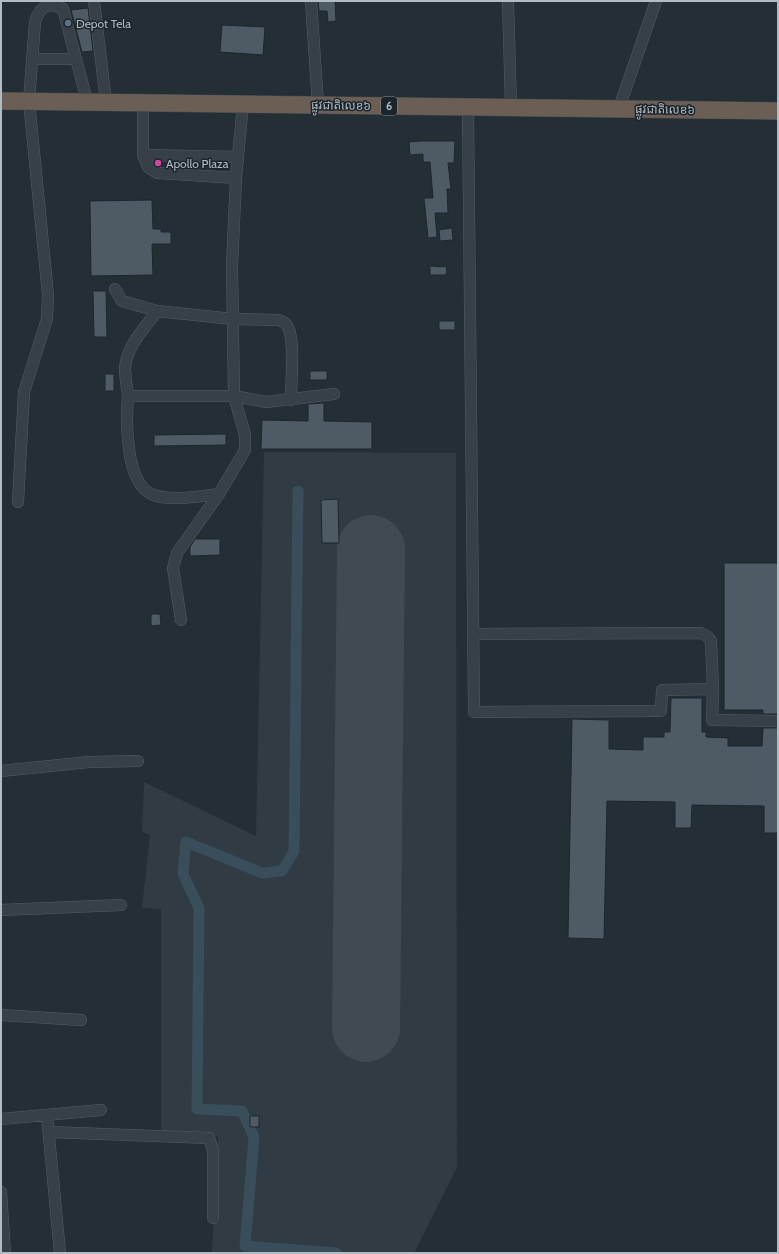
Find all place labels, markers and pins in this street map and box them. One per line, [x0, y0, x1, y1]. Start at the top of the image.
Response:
place label: Depot Tela [76, 16, 131, 31]
marker: Depot Tela [63, 18, 73, 28]
place label: Apollo Plaza [166, 156, 229, 171]
marker: Apollo Plaza [153, 158, 163, 168]

